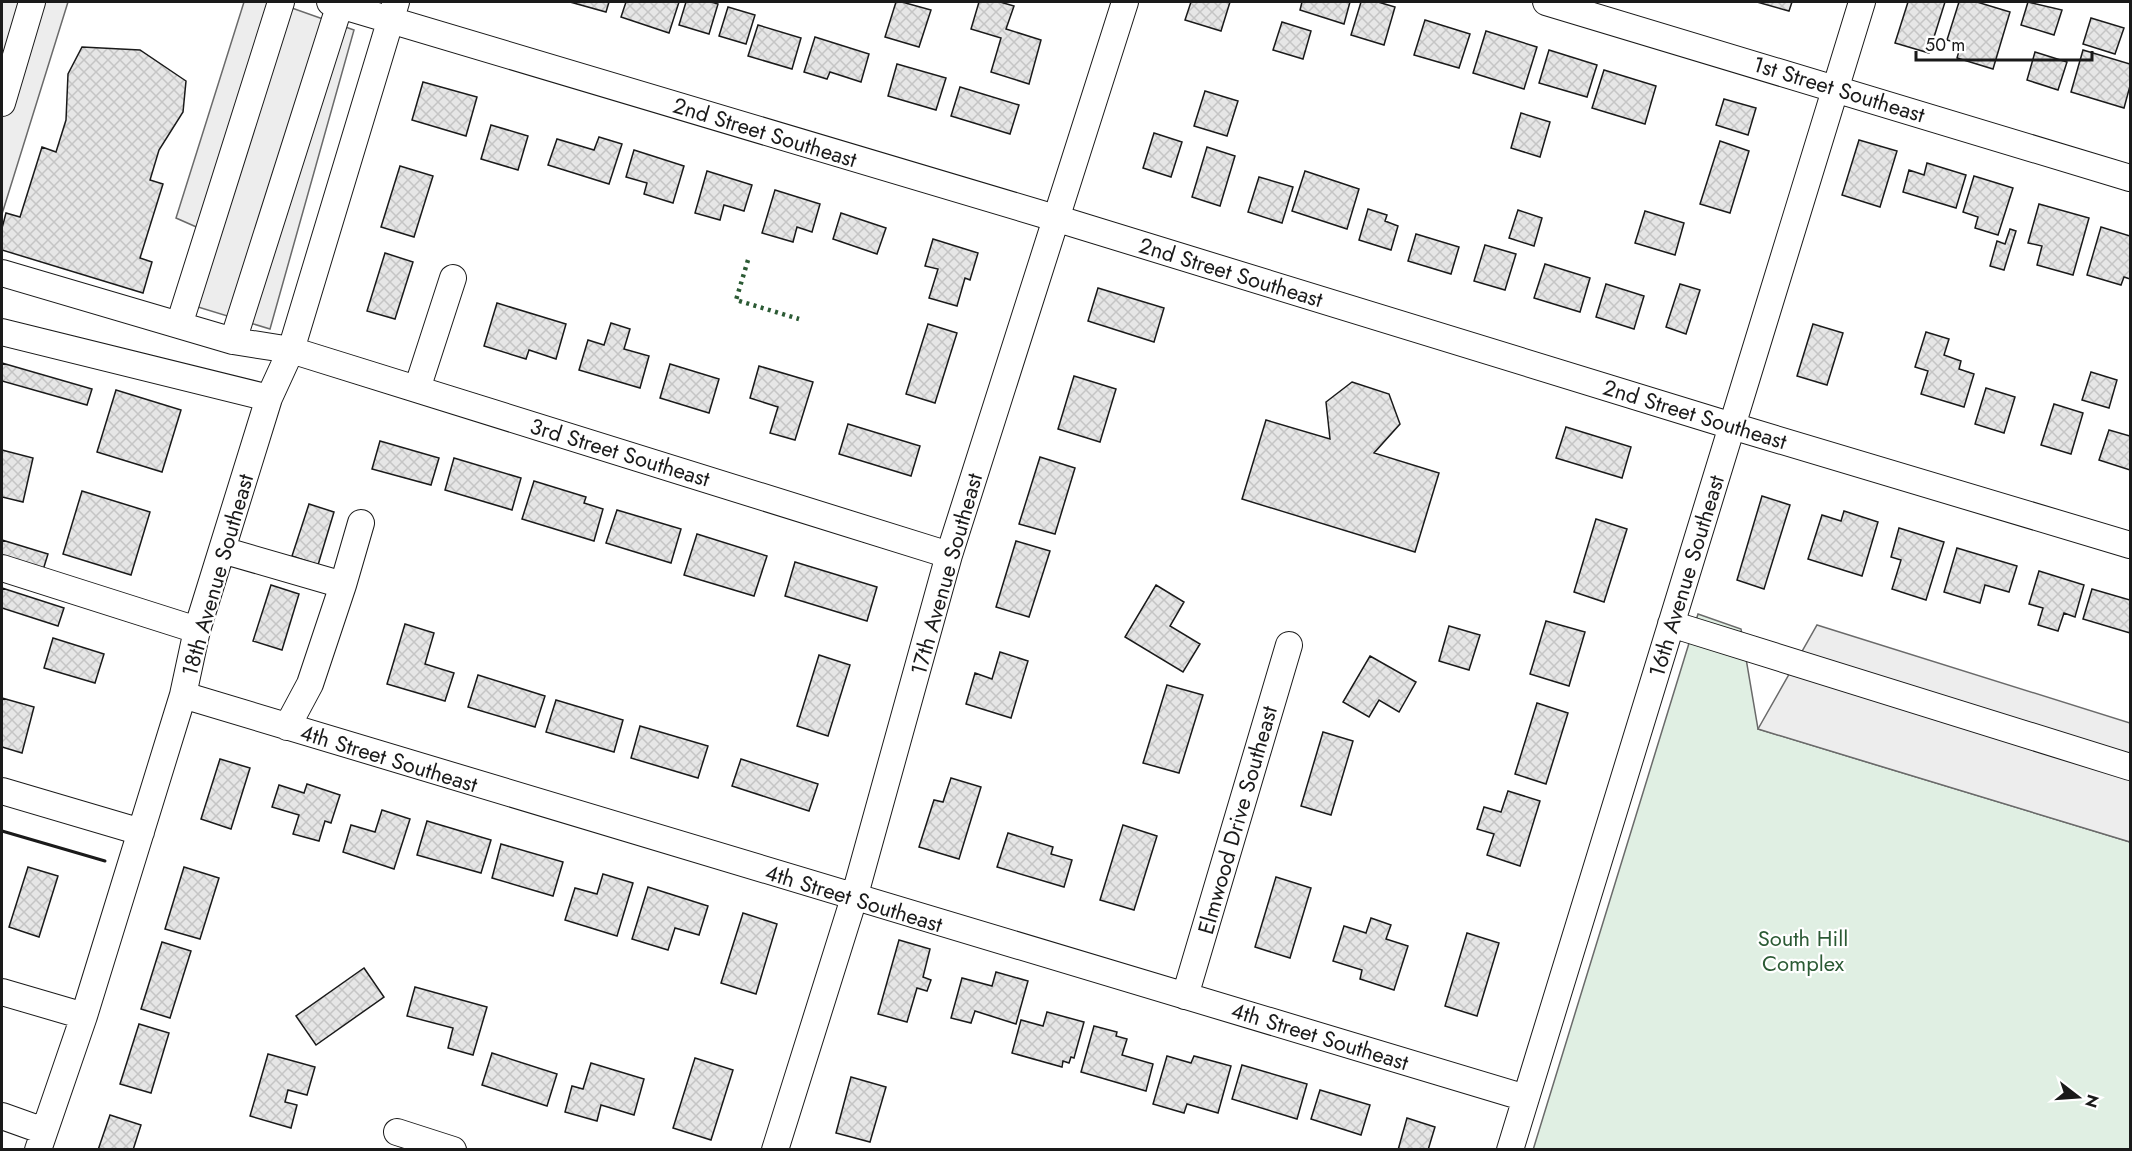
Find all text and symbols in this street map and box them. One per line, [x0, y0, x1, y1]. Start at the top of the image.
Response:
scale bar [1916, 24, 2092, 62]
text: 50 m [1925, 32, 1965, 58]
street label: 1st Street Southeast [1749, 48, 1930, 131]
street label: 2nd Street Southeast [669, 89, 862, 175]
street label: 2nd Street Southeast [1135, 229, 1328, 315]
street label: 2nd Street Southeast [1599, 371, 1792, 457]
street label: 3rd Street Southeast [526, 409, 714, 495]
street label: 18th Avenue Southeast [173, 469, 261, 680]
street label: 17th Avenue Southeast [902, 469, 990, 679]
street label: 16th Avenue Southeast [1640, 470, 1732, 681]
street label: Elmwood Drive Southeast [1189, 701, 1285, 938]
street label: 4th Street Southeast [296, 716, 482, 800]
street label: 4th Street Southeast [761, 856, 947, 940]
park label: South Hill Complex [1758, 922, 1848, 979]
street label: 4th Street Southeast [1227, 994, 1413, 1078]
north arrow [2048, 1067, 2108, 1127]
text: N [2079, 1092, 2105, 1111]

